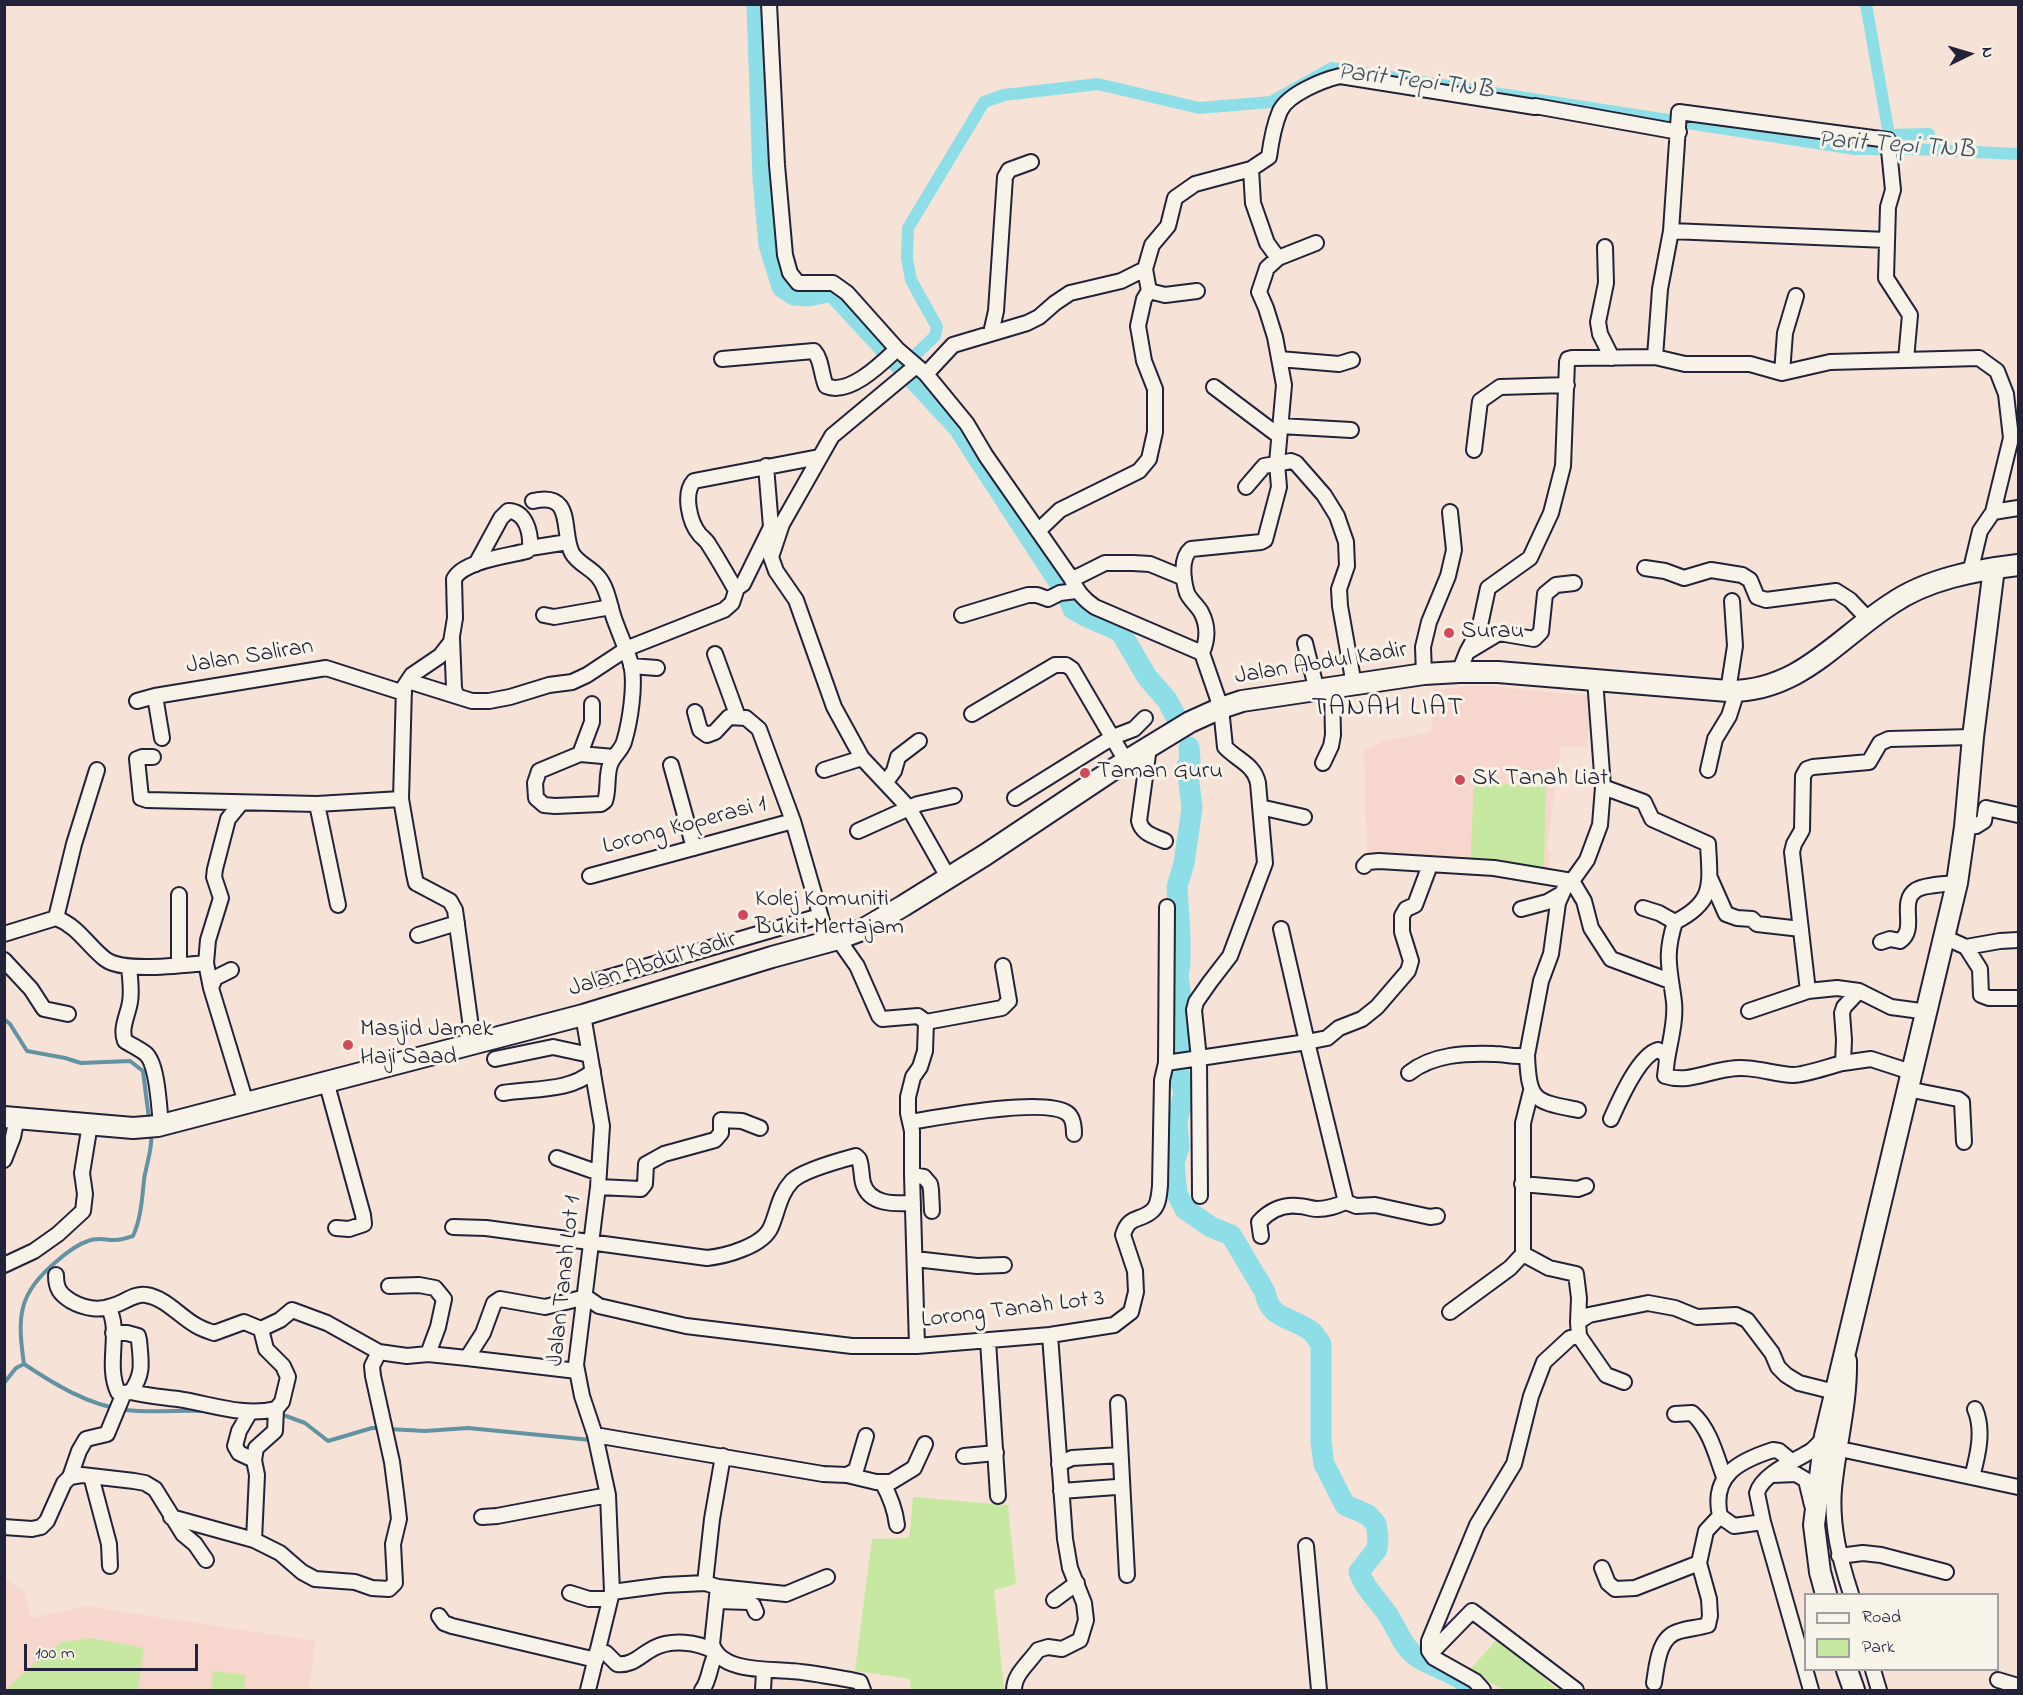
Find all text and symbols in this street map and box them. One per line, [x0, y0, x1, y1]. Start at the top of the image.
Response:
north arrow [1939, 24, 1999, 84]
text: N [1975, 46, 1999, 59]
water label: Parit Tepi TNB [1335, 58, 1495, 108]
water label: Parit Tepi TNB [1816, 126, 1976, 168]
place label: Surau [1461, 619, 1524, 647]
marker: Surau [1442, 626, 1456, 640]
street label: Jalan Saliran [184, 634, 316, 682]
street label: Jalan Abdul Kadir [1233, 637, 1409, 693]
district label: TANAH LIAT [1312, 694, 1464, 726]
place label: Taman Guru [1097, 759, 1223, 787]
marker: Taman Guru [1078, 766, 1092, 780]
place label: SK Tanah Liat [1472, 766, 1608, 794]
marker: SK Tanah Liat [1453, 773, 1467, 787]
street label: Lorong Koperasi 1 [600, 791, 770, 863]
place label: Kolej Komuniti Bukit Mertajam [755, 887, 904, 943]
marker: Kolej Komuniti Bukit Mertajam [736, 908, 750, 922]
street label: Jalan Abdul Kadir [566, 927, 740, 1005]
place label: Masjid Jamek Haji Saad [360, 1017, 493, 1073]
marker: Masjid Jamek Haji Saad [341, 1038, 355, 1052]
street label: Jalan Tanah Lot 1 [543, 1194, 589, 1368]
street label: Lorong Tanah Lot 3 [920, 1285, 1106, 1337]
legend [1804, 1593, 1999, 1671]
text: Road [1862, 1605, 1901, 1631]
scale bar [27, 1632, 201, 1670]
text: Park [1862, 1635, 1895, 1661]
text: 100 m [35, 1641, 75, 1667]

